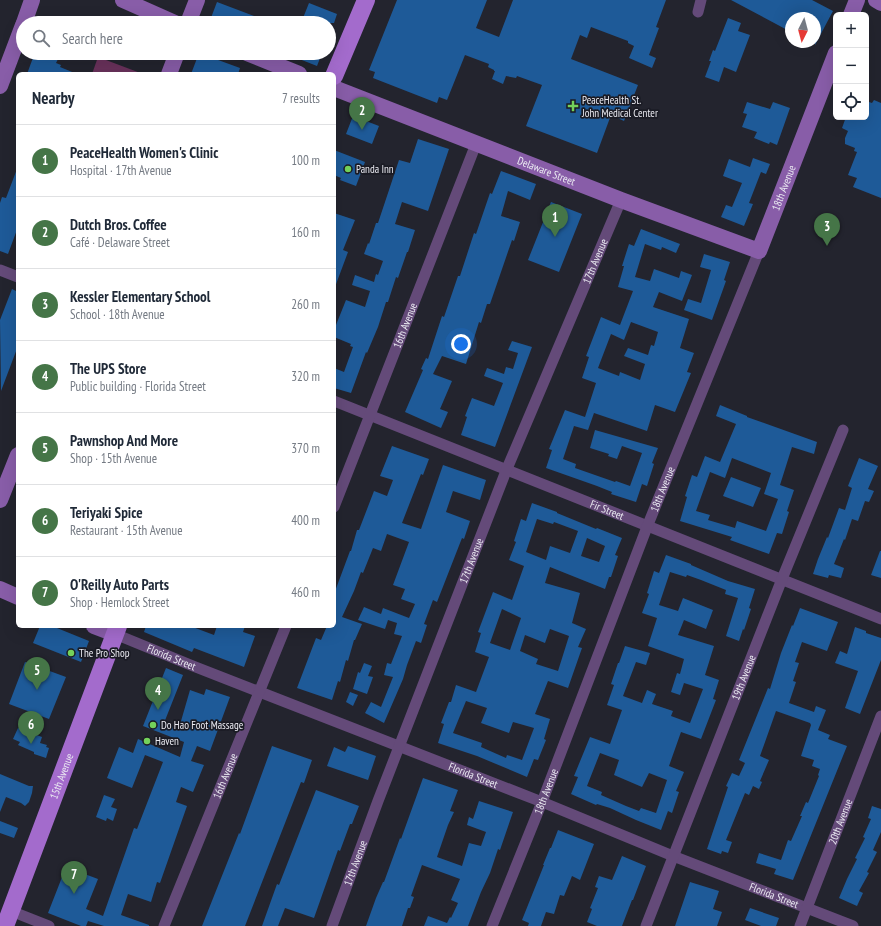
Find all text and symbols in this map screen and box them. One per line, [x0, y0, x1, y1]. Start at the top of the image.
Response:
north arrow [785, 12, 821, 48]
map controls [833, 12, 869, 120]
button: + [833, 12, 869, 48]
search box [16, 16, 336, 60]
icon: search [30, 27, 52, 49]
text: Search here [62, 29, 123, 48]
button: − [833, 48, 869, 84]
button: locate [833, 84, 869, 120]
text: Nearby [32, 87, 75, 109]
text: 7 results [282, 90, 320, 107]
place label: PeaceHealth St. John Medical Center [581, 93, 658, 120]
pin: 2 [349, 97, 375, 130]
marker: PeaceHealth St. John Medical Center [567, 100, 579, 112]
text: PeaceHealth Women's Clinic [70, 143, 218, 162]
text: 1 [42, 152, 48, 169]
text: 100 m [291, 152, 320, 169]
street label: Delaware Street [515, 153, 577, 188]
text: Hospital · 17th Avenue [70, 162, 172, 179]
place label: Panda Inn [356, 162, 394, 176]
street label: 18th Avenue [768, 163, 799, 213]
marker: Panda Inn [343, 164, 353, 174]
pin: 1 [542, 204, 568, 237]
pin: 3 [814, 213, 840, 246]
text: Dutch Bros. Coffee [70, 215, 167, 234]
text: 2 [42, 224, 48, 241]
text: 160 m [291, 224, 320, 241]
text: Café · Delaware Street [70, 234, 170, 251]
street label: 17th Avenue [579, 236, 611, 286]
text: Kessler Elementary School [70, 287, 210, 306]
text: 3 [42, 296, 48, 313]
text: 260 m [291, 296, 320, 313]
street label: 16th Avenue [390, 300, 420, 350]
text: School · 18th Avenue [70, 306, 165, 323]
your location [451, 334, 471, 354]
text: The UPS Store [70, 359, 146, 378]
text: 4 [42, 368, 48, 385]
text: 320 m [291, 368, 320, 385]
text: Public building · Florida Street [70, 378, 206, 395]
text: Pawnshop And More [70, 431, 178, 450]
text: 5 [42, 440, 48, 457]
text: 370 m [291, 440, 320, 457]
text: Shop · 15th Avenue [70, 450, 157, 467]
street label: 18th Avenue [647, 464, 678, 514]
street label: Fir Street [588, 497, 626, 523]
text: Teriyaki Spice [70, 503, 143, 522]
text: 6 [42, 512, 48, 529]
text: 400 m [291, 512, 320, 529]
text: Restaurant · 15th Avenue [70, 522, 183, 539]
street label: 17th Avenue [456, 535, 487, 585]
text: O'Reilly Auto Parts [70, 575, 169, 594]
text: 7 [42, 584, 48, 601]
text: 460 m [291, 584, 320, 601]
text: Shop · Hemlock Street [70, 594, 169, 611]
street label: Florida Street [145, 641, 198, 673]
place label: The Pro Shop [79, 646, 130, 660]
marker: The Pro Shop [66, 648, 76, 658]
street label: 19th Avenue [728, 652, 759, 702]
pin: 5 [24, 657, 50, 690]
pin: 4 [145, 677, 171, 710]
pin: 6 [18, 711, 44, 744]
place label: Do Hao Foot Massage [161, 718, 244, 732]
marker: Do Hao Foot Massage [148, 720, 158, 730]
place label: Haven [155, 734, 179, 748]
marker: Haven [142, 736, 152, 746]
street label: 15th Avenue [46, 751, 77, 801]
street label: 16th Avenue [210, 751, 241, 801]
street label: Florida Street [447, 759, 500, 791]
street label: 18th Avenue [531, 766, 561, 816]
street label: 20th Avenue [825, 796, 856, 846]
street label: 17th Avenue [340, 838, 370, 888]
pin: 7 [61, 861, 87, 894]
street label: Florida Street [747, 879, 801, 911]

